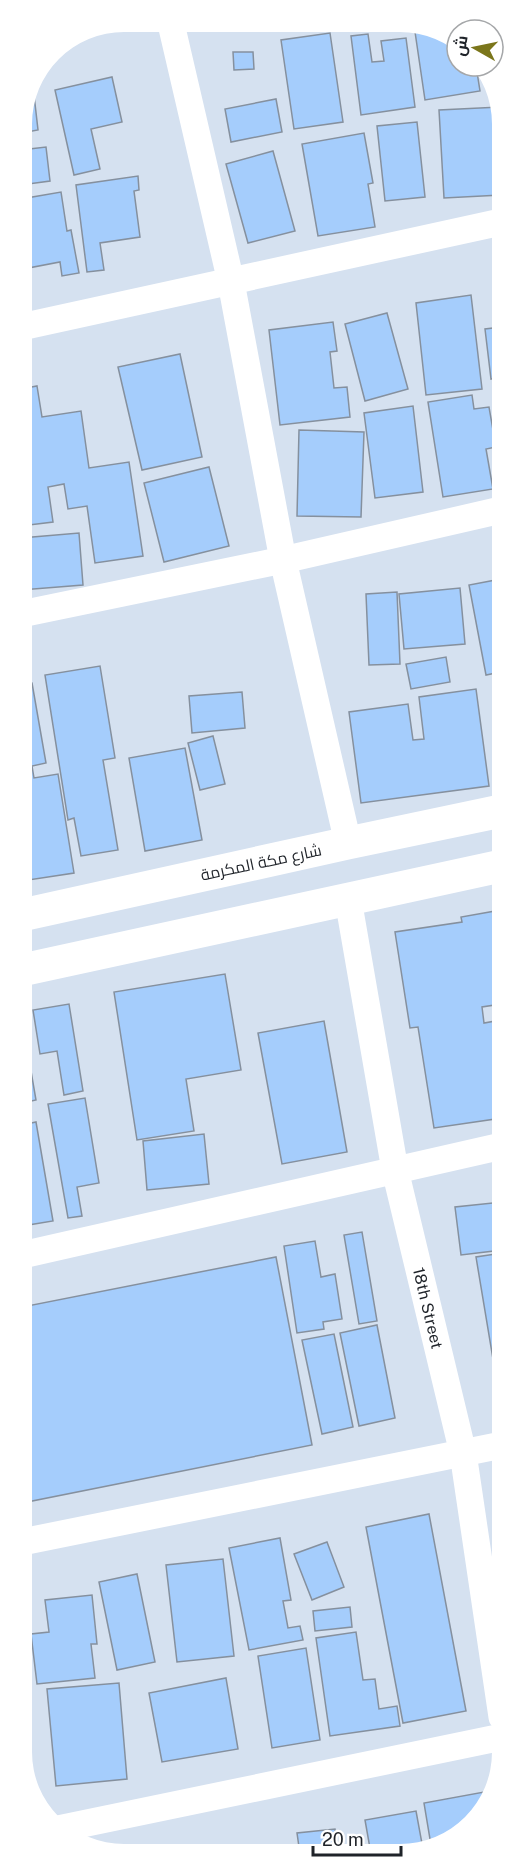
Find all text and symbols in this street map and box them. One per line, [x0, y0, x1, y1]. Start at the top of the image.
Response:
north arrow [445, 18, 505, 78]
text: ش [450, 34, 472, 57]
street label: شارع مكة المكرمة [199, 840, 324, 887]
street label: 18th Street [409, 1266, 447, 1351]
scale bar [313, 1819, 402, 1857]
text: 20 m [322, 1829, 364, 1850]

